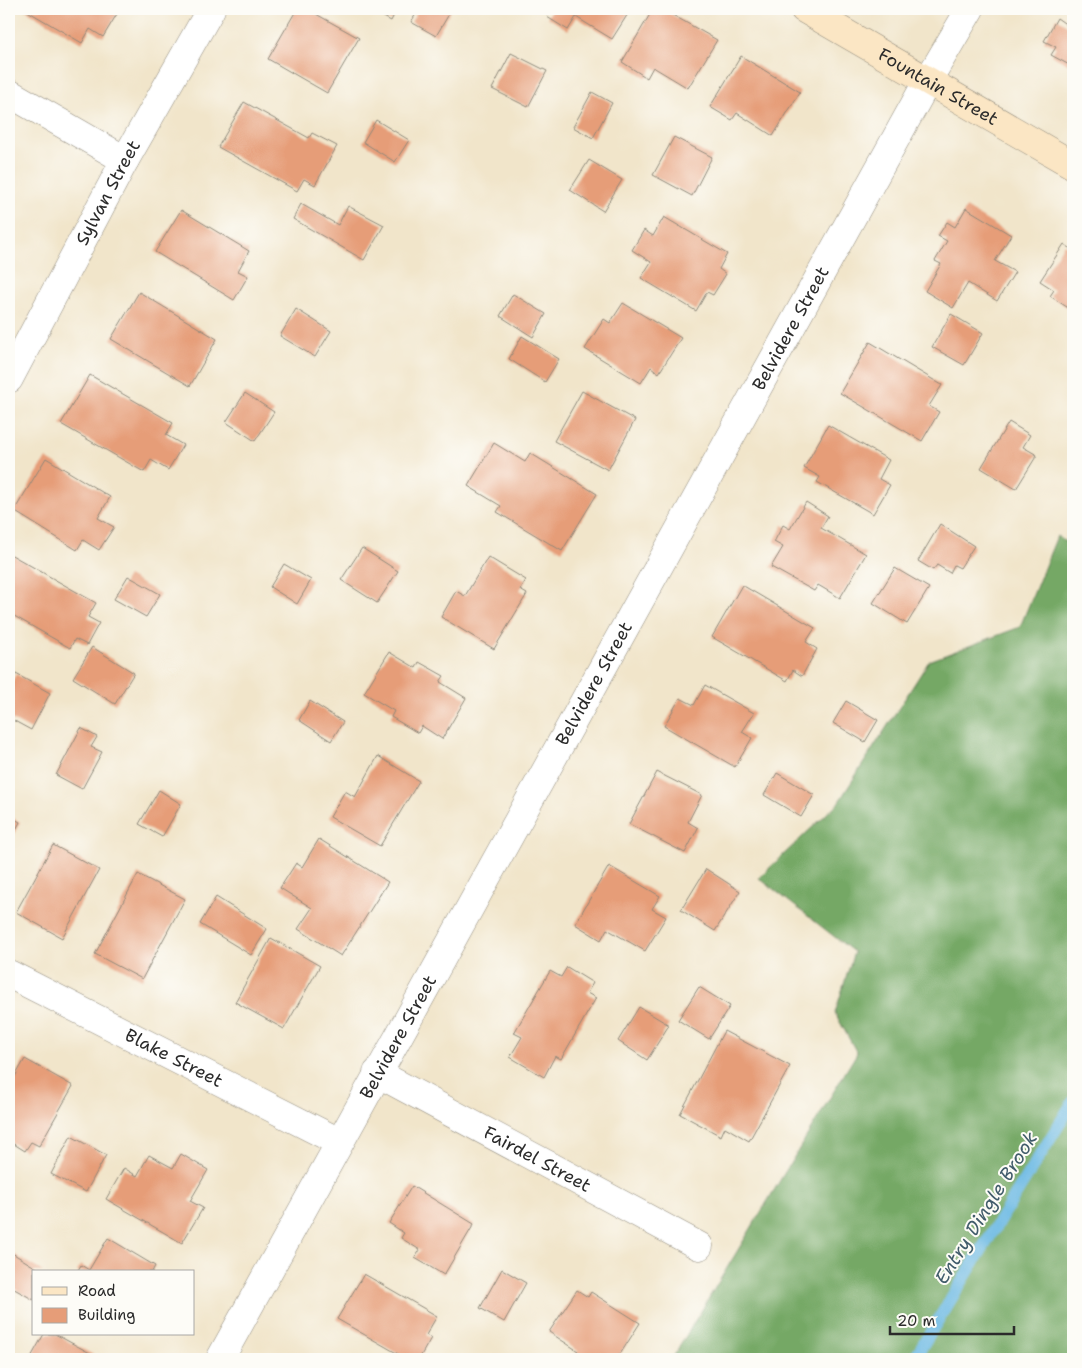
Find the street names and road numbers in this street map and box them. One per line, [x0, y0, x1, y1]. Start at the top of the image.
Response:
street label: Fountain Street [874, 43, 1003, 131]
street label: Sylvan Street [70, 136, 146, 249]
street label: Belvidere Street [747, 262, 835, 395]
street label: Belvidere Street [550, 617, 638, 750]
street label: Belvidere Street [354, 971, 442, 1103]
street label: Blake Street [121, 1023, 227, 1093]
street label: Fairdel Street [479, 1120, 595, 1198]

